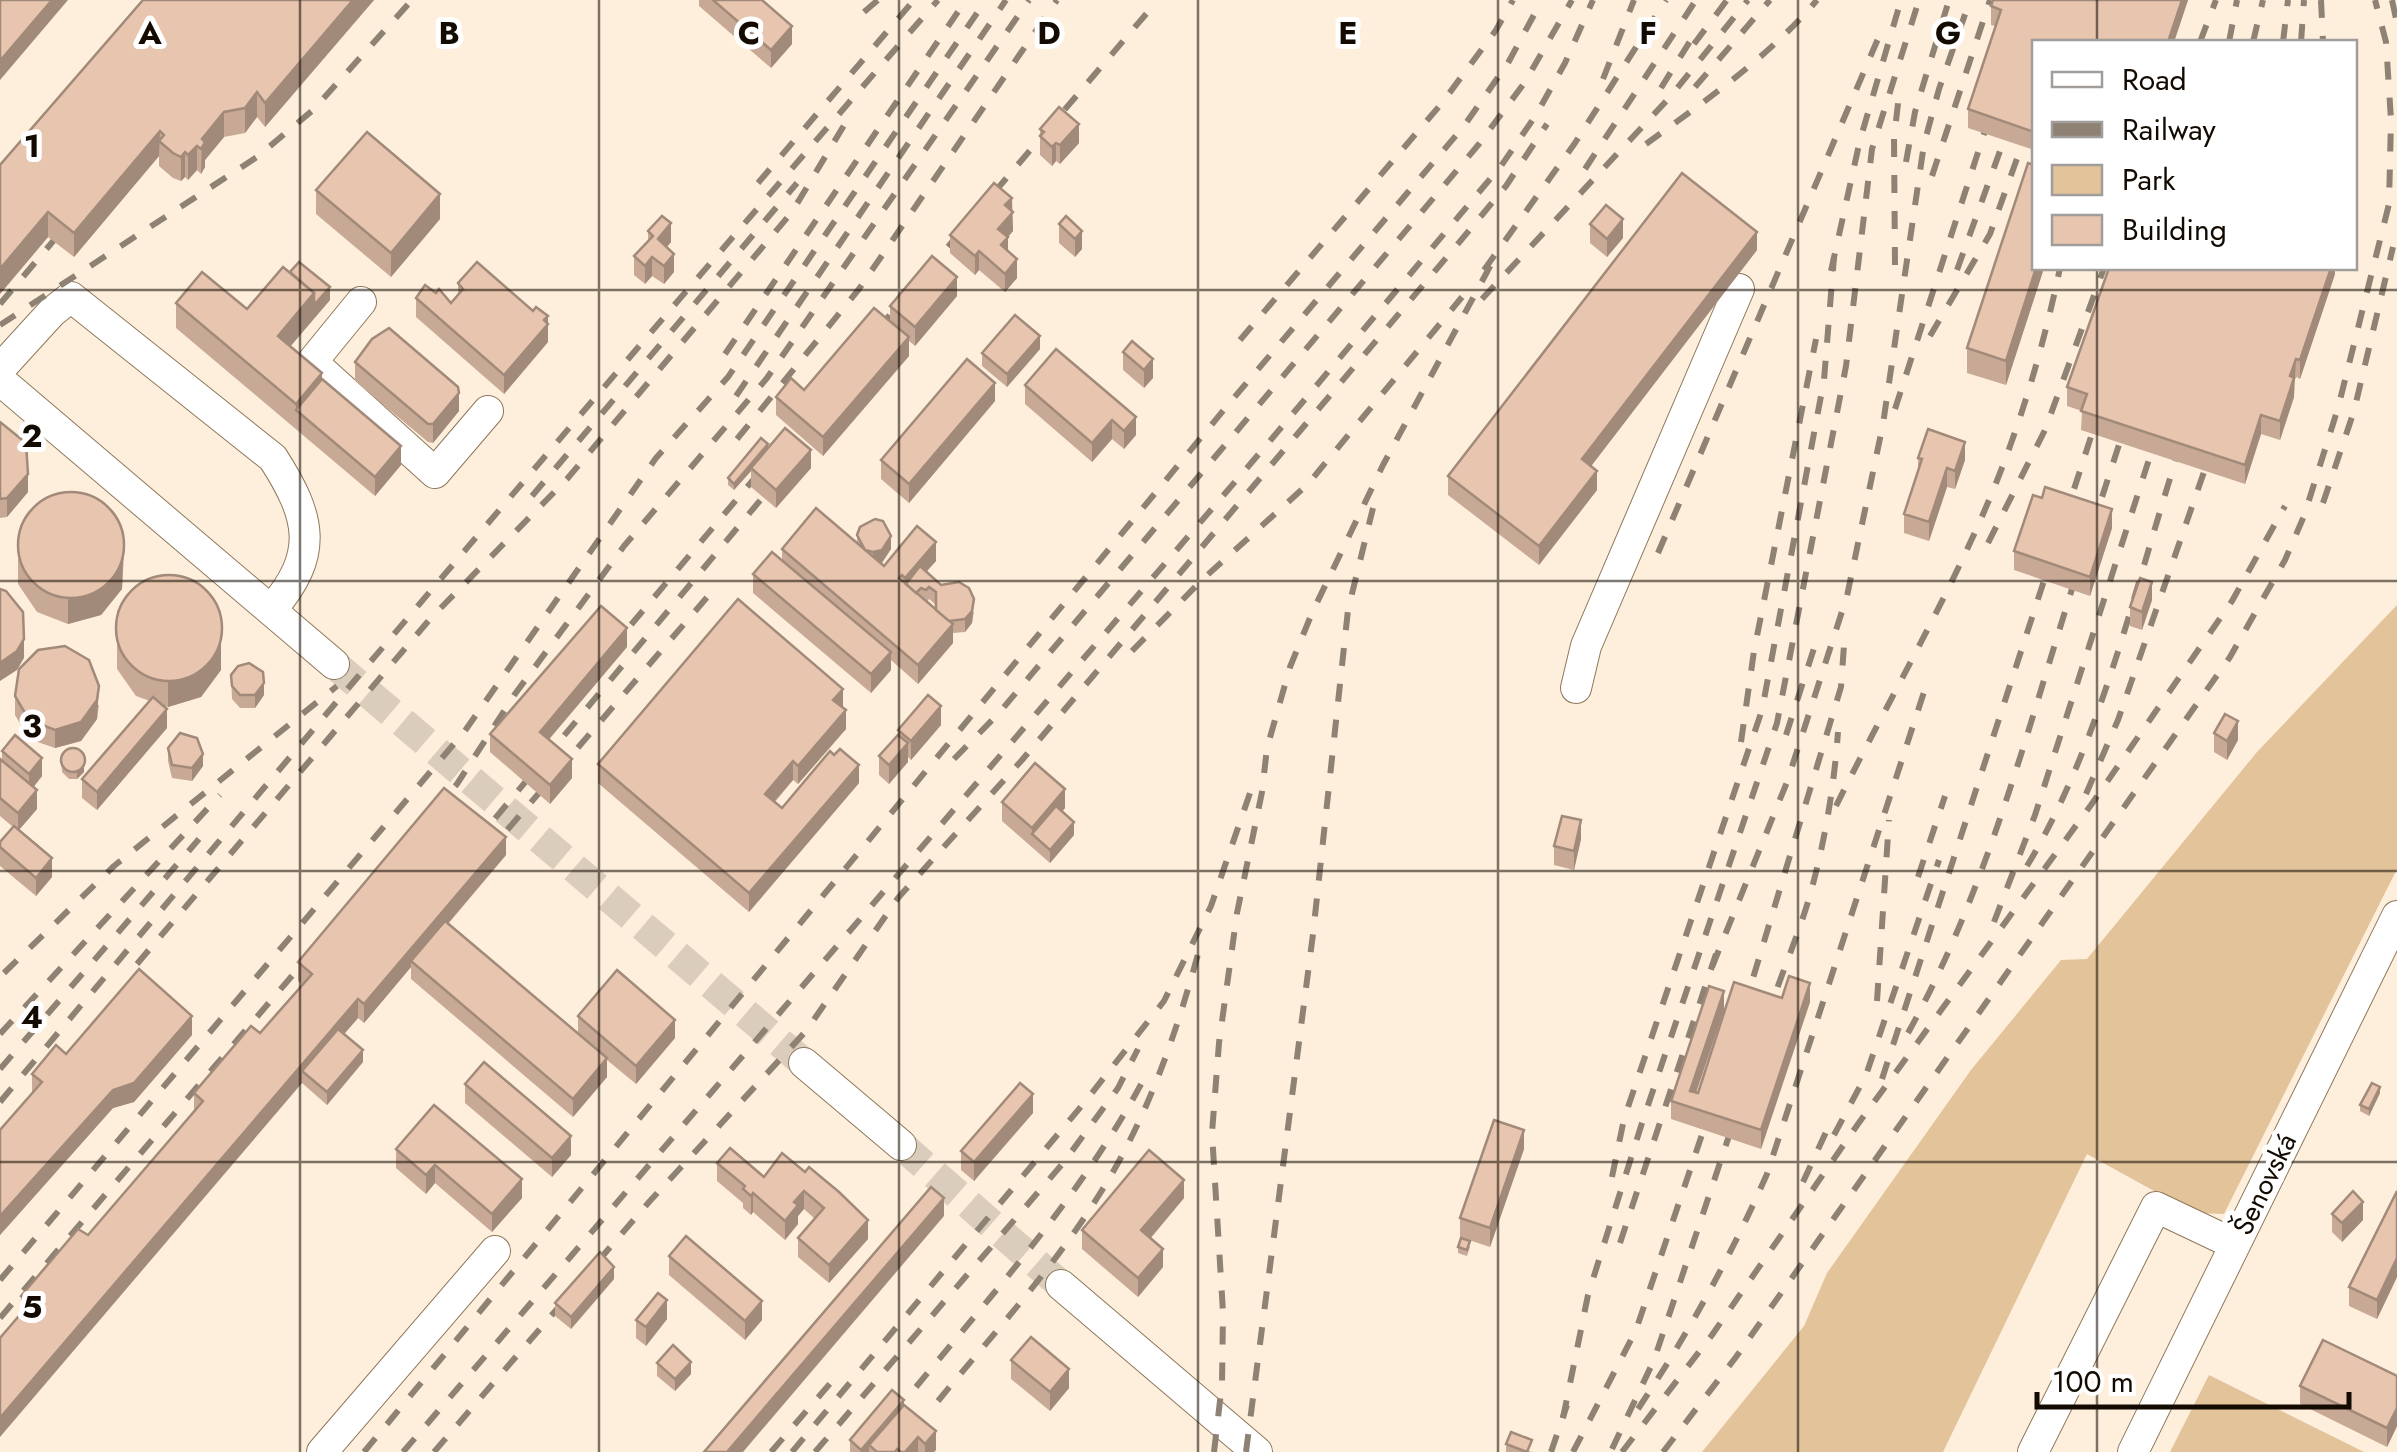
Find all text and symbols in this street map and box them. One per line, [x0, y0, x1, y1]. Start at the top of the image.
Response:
text: A [137, 10, 162, 56]
text: B [438, 10, 460, 56]
text: C [738, 10, 760, 56]
text: D [1037, 10, 1061, 56]
text: E [1338, 10, 1358, 56]
text: F [1639, 10, 1657, 56]
text: G [1935, 10, 1961, 56]
legend [2032, 40, 2357, 270]
text: Road [2122, 58, 2187, 101]
text: Railway [2122, 108, 2217, 151]
text: 1 [24, 123, 40, 169]
text: Park [2122, 158, 2176, 201]
text: Building [2122, 208, 2227, 251]
text: 2 [22, 413, 43, 459]
text: 3 [22, 703, 42, 749]
text: 4 [21, 994, 43, 1040]
street label: Šenovská [2222, 1126, 2307, 1242]
text: 5 [22, 1284, 42, 1330]
scale bar [2037, 1347, 2350, 1409]
text: 100 m [2052, 1360, 2134, 1403]

